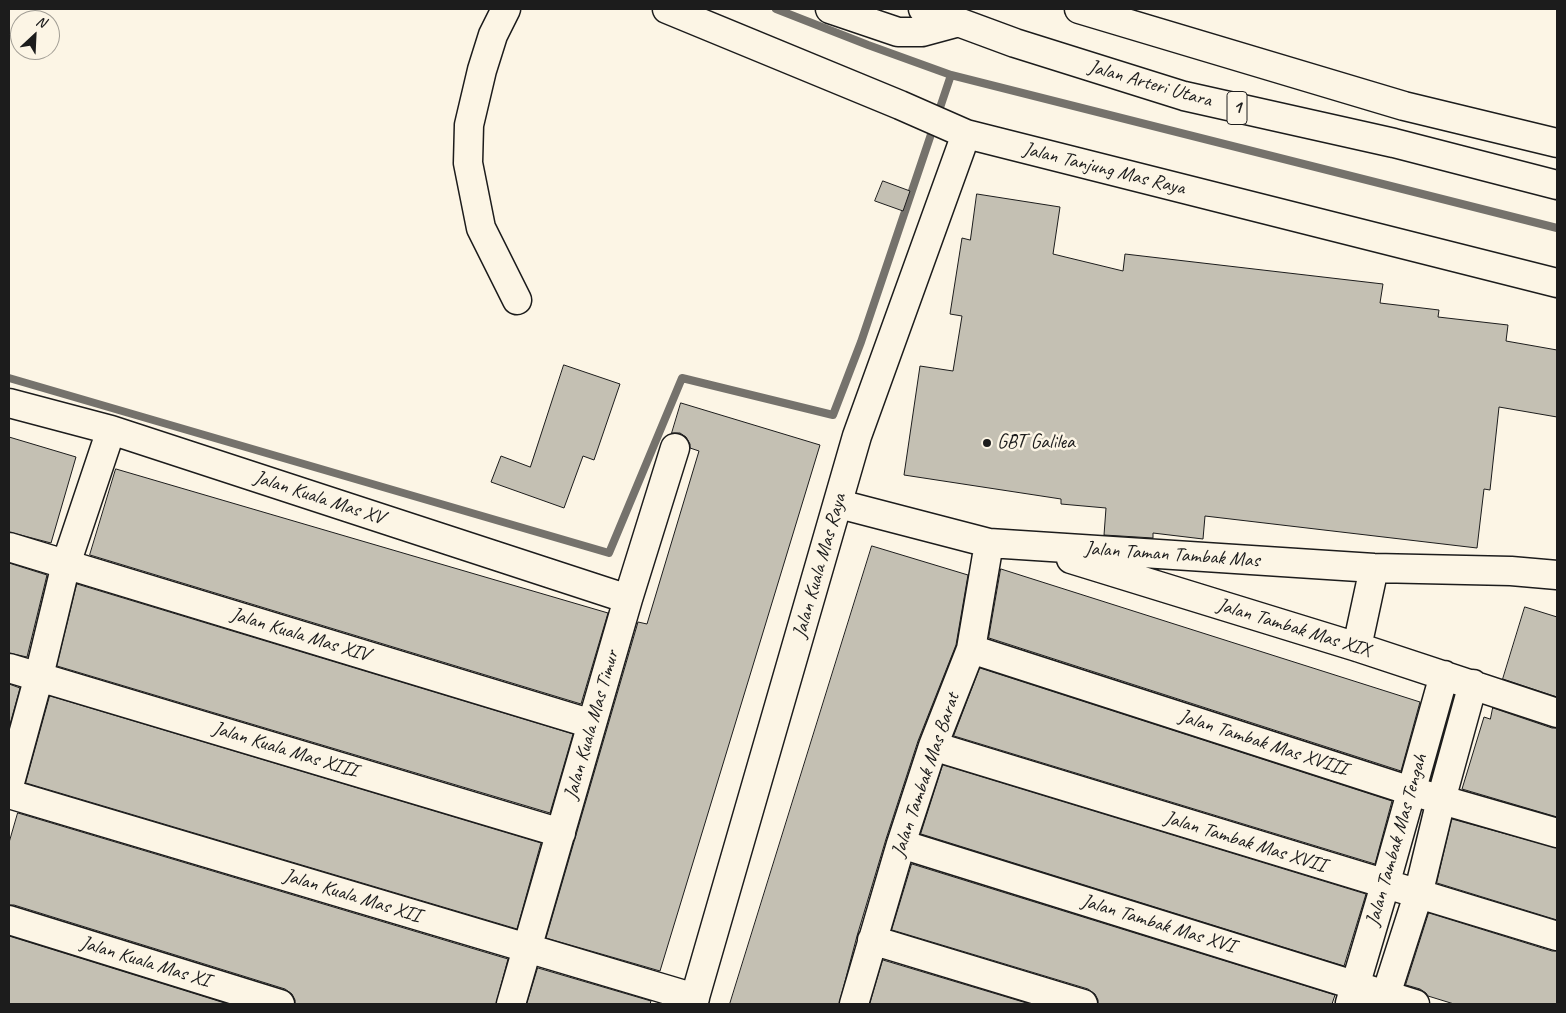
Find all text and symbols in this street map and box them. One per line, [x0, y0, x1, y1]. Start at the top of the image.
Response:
north arrow [10, 10, 60, 60]
text: N [34, 12, 49, 31]
street label: Jalan Arteri Utara [1086, 55, 1214, 113]
road number: 1 [1227, 92, 1247, 125]
street label: Jalan Tanjung Mas Raya [1021, 137, 1187, 201]
place label: GBT Galilea [997, 431, 1075, 455]
marker: GBT Galilea [981, 437, 993, 449]
street label: Jalan Kuala Mas XV [251, 466, 387, 530]
street label: Jalan Kuala Mas Raya [788, 491, 852, 641]
street label: Jalan Taman Tambak Mas [1084, 537, 1260, 573]
street label: Jalan Tambak Mas XIX [1214, 593, 1374, 663]
street label: Jalan Kuala Mas XIV [228, 603, 372, 667]
street label: Jalan Kuala Mas Timur [559, 648, 625, 802]
street label: Jalan Tambak Mas Barat [887, 690, 965, 860]
street label: Jalan Tambak Mas XVIII [1176, 704, 1350, 782]
street label: Jalan Kuala Mas XIII [210, 717, 360, 783]
street label: Jalan Tambak Mas Tengah [1361, 751, 1433, 929]
street label: Jalan Tambak Mas XVII [1161, 806, 1329, 878]
street label: Jalan Kuala Mas XII [281, 864, 423, 928]
street label: Jalan Tambak Mas XVI [1078, 889, 1238, 959]
street label: Jalan Kuala Mas XI [78, 931, 212, 993]

